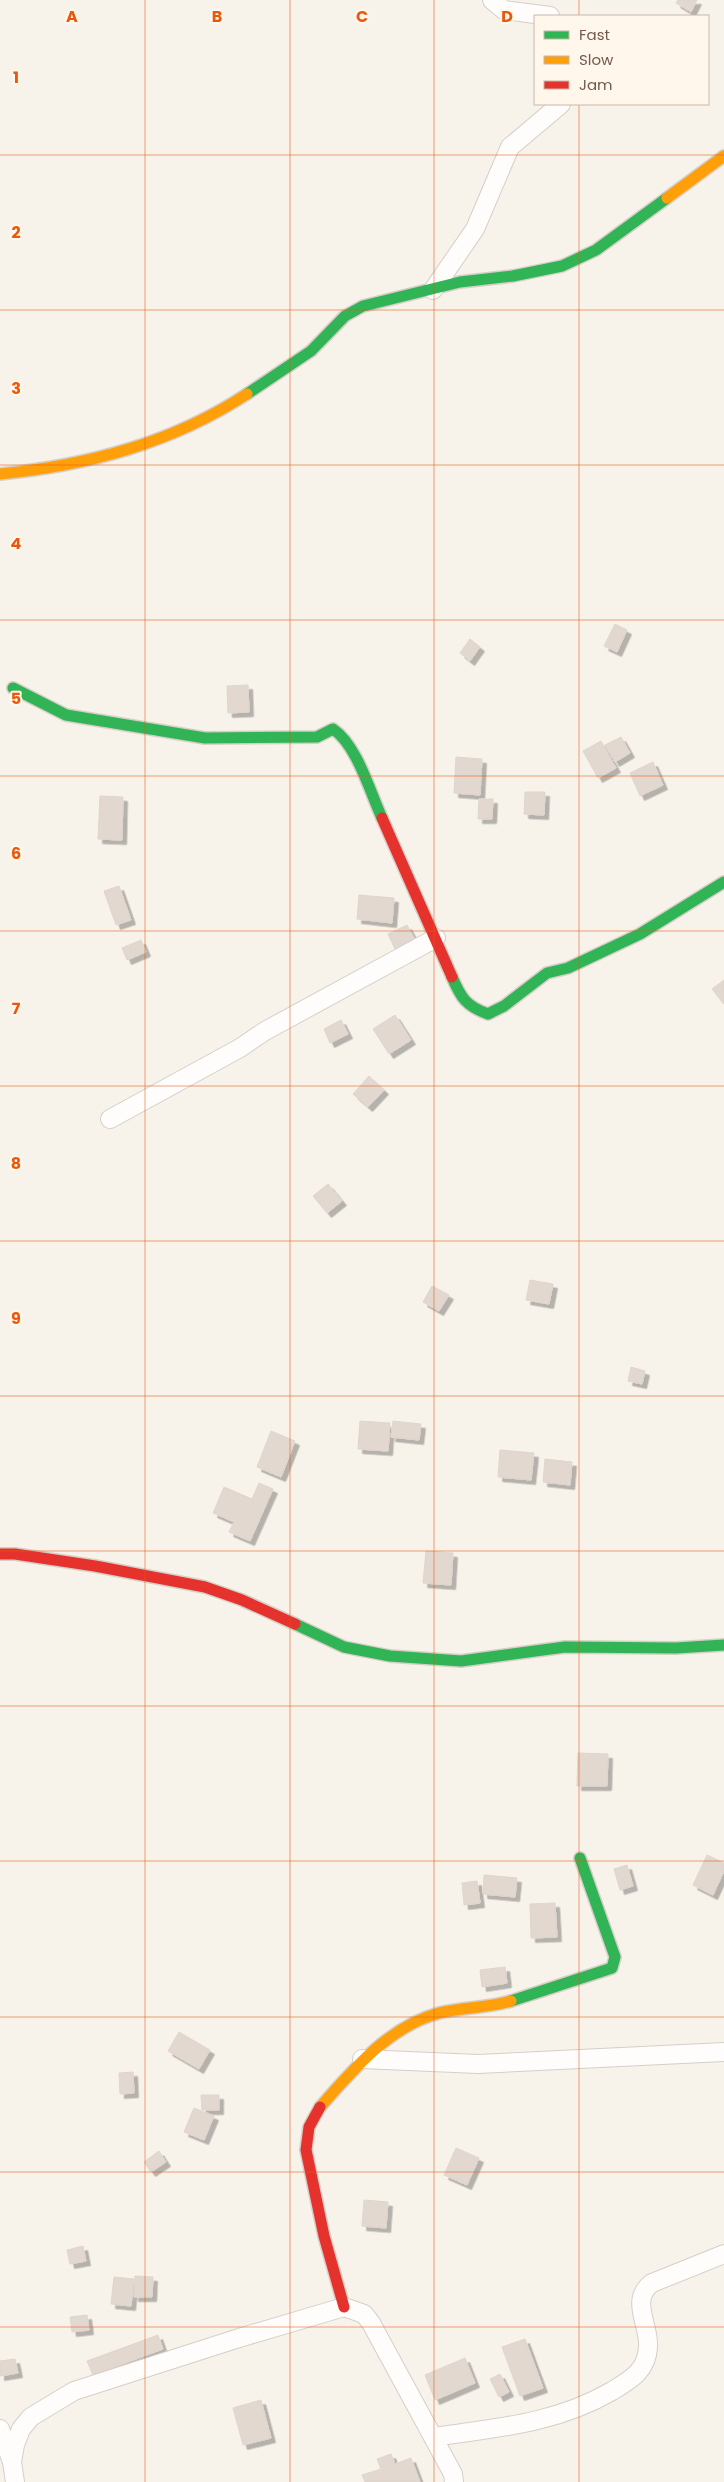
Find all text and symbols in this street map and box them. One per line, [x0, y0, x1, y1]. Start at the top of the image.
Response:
text: A [66, 5, 78, 28]
text: B [212, 5, 222, 28]
text: C [356, 5, 368, 28]
text: D [501, 5, 513, 28]
legend [534, 15, 709, 105]
text: Fast [579, 24, 610, 45]
text: Slow [579, 49, 614, 70]
text: 1 [13, 66, 19, 89]
text: Jam [579, 74, 613, 95]
text: 2 [11, 221, 21, 244]
text: 3 [11, 377, 21, 400]
text: 4 [11, 532, 22, 555]
text: 5 [11, 687, 21, 710]
text: 6 [11, 842, 21, 865]
text: 7 [12, 997, 21, 1020]
text: 8 [11, 1152, 21, 1175]
text: 9 [11, 1307, 21, 1330]

